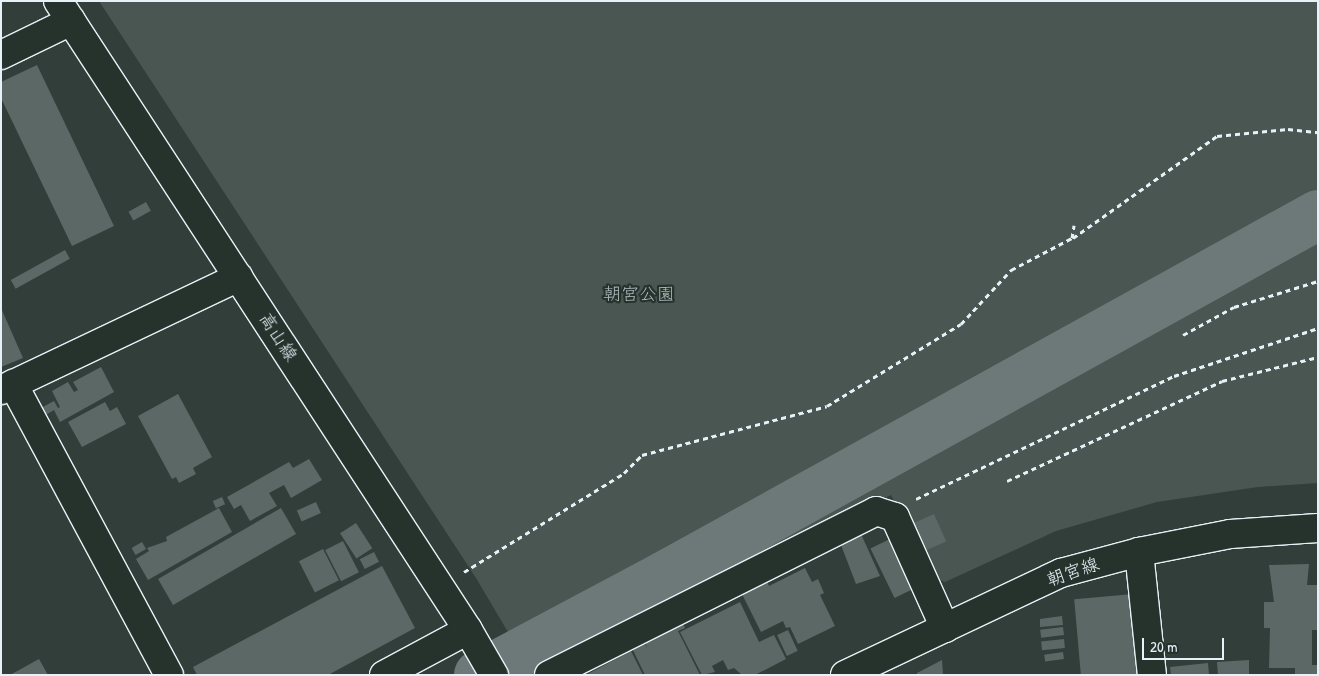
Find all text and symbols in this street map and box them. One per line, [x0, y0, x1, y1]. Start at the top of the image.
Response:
park label: 朝宮公園 [603, 283, 675, 305]
street label: 高山線 [254, 308, 302, 366]
street label: 朝宮線 [1044, 553, 1102, 591]
scale bar [1144, 628, 1226, 660]
text: 20 m [1150, 636, 1177, 657]

